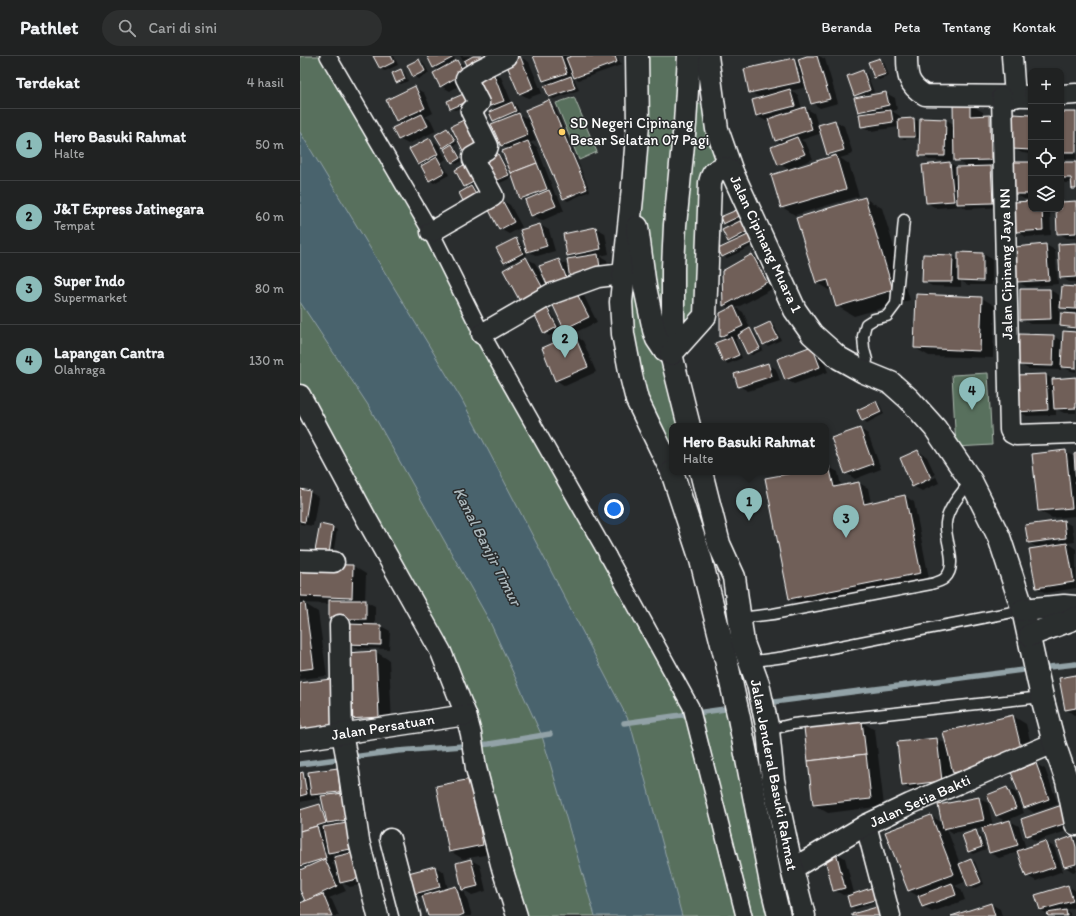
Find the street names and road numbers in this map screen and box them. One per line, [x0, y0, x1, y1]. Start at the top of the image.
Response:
street label: Jalan Cipinang Muara 1 [726, 172, 806, 316]
street label: Jalan Cipinang Jaya NN [996, 188, 1016, 340]
street label: Jalan Jenderal Basuki Rahmat [747, 678, 801, 873]
street label: Jalan Persatuan [330, 710, 436, 744]
street label: Jalan Setia Bakti [867, 771, 973, 831]

